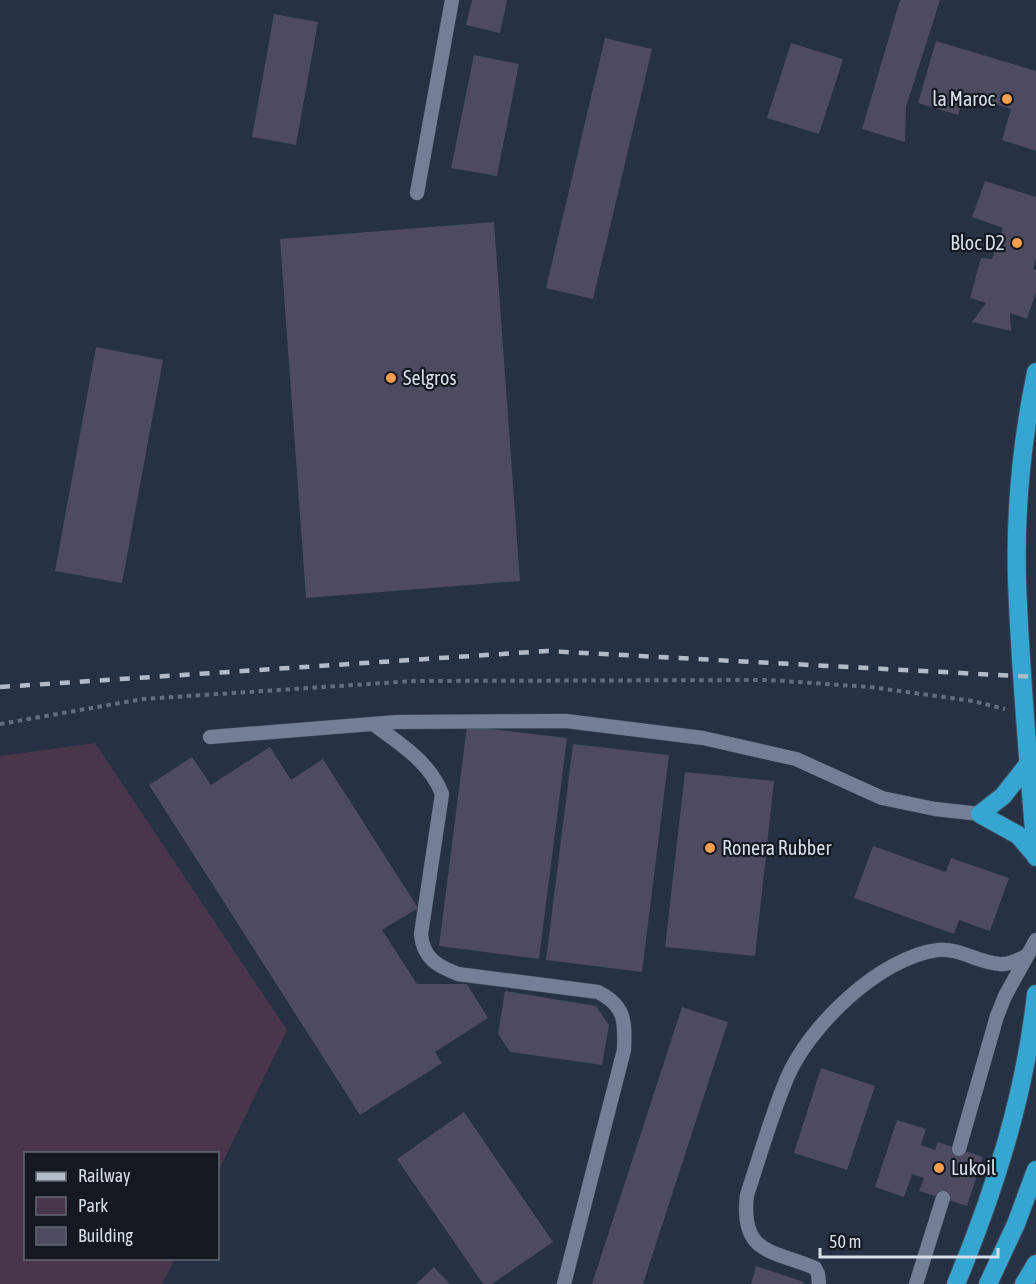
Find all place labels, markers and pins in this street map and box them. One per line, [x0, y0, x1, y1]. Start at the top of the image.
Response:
place label: la Maroc [932, 87, 996, 110]
marker: la Maroc [1000, 92, 1014, 106]
place label: Bloc D2 [950, 231, 1005, 254]
marker: Bloc D2 [1010, 236, 1024, 250]
place label: Selgros [403, 366, 456, 389]
marker: Selgros [384, 371, 398, 385]
place label: Ronera Rubber [722, 836, 832, 859]
marker: Ronera Rubber [703, 841, 717, 855]
place label: Lukoil [951, 1156, 997, 1179]
marker: Lukoil [932, 1161, 946, 1175]

